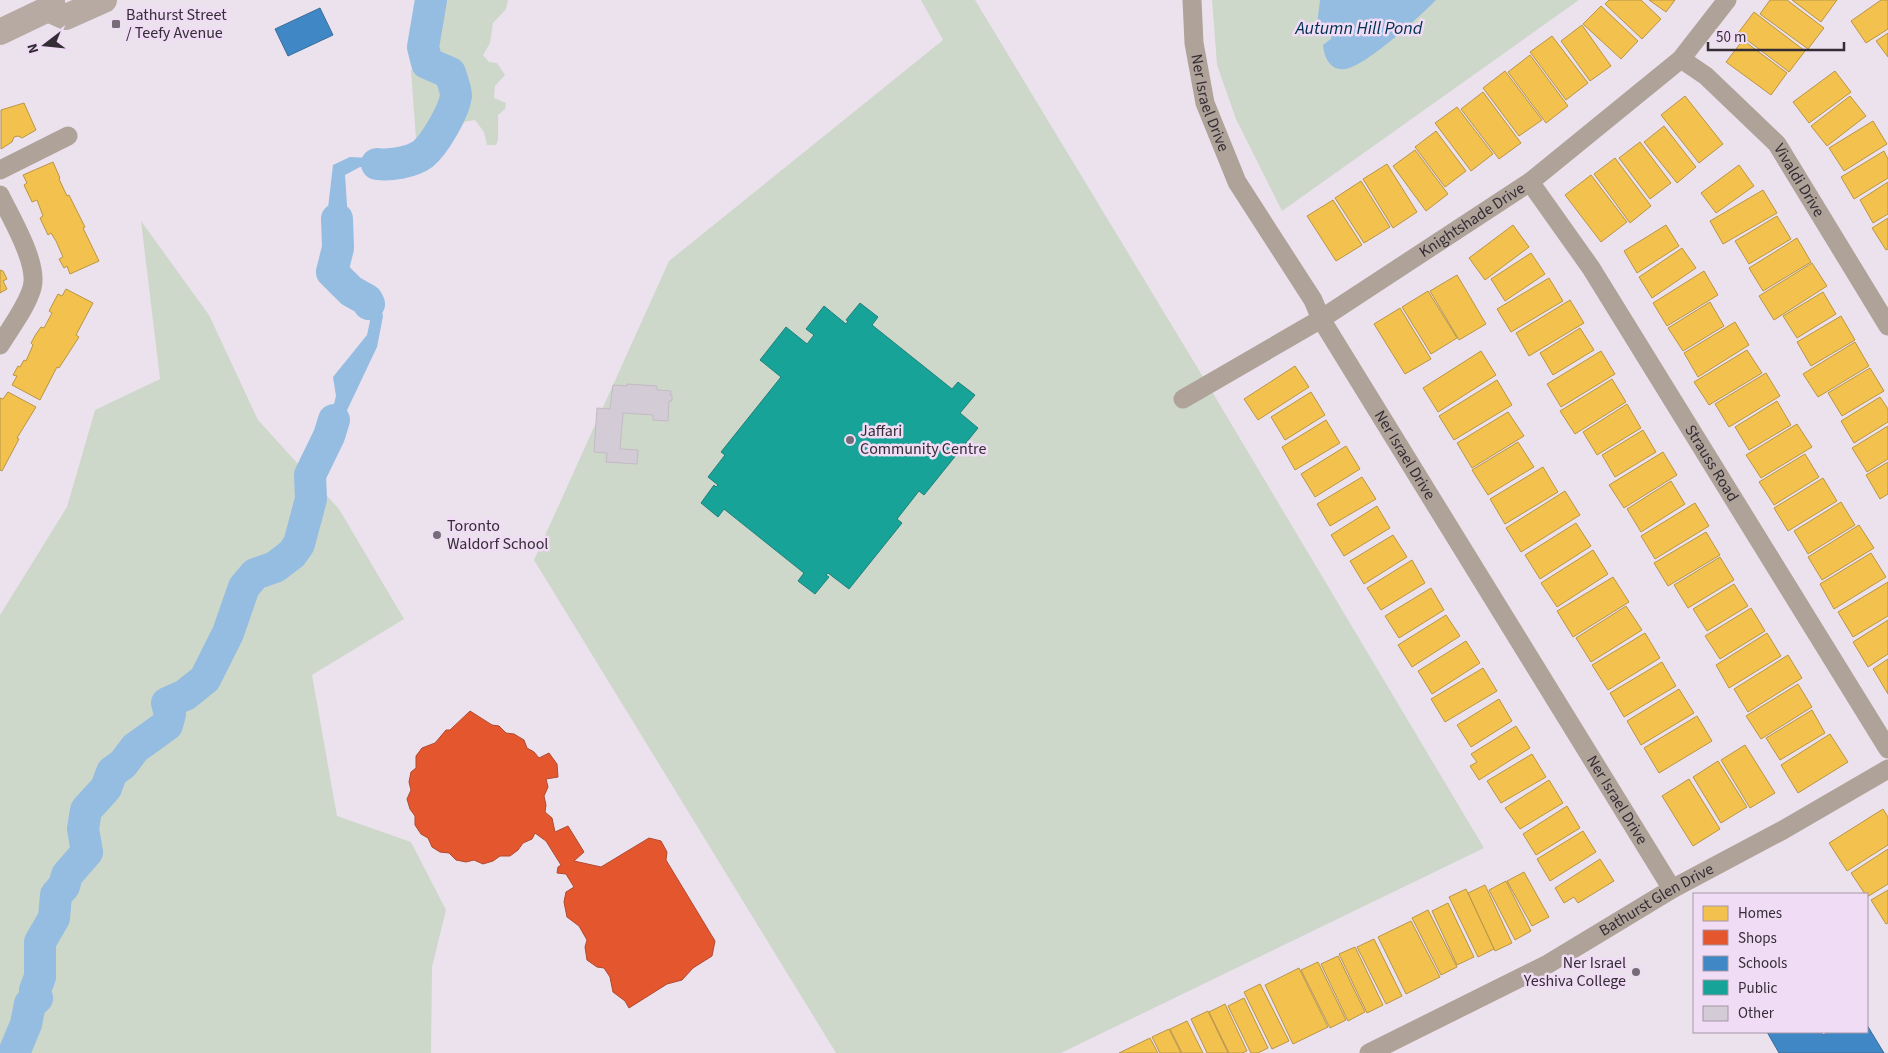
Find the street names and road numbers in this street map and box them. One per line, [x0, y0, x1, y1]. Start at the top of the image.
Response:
street label: Ner Israel Drive [1185, 52, 1235, 155]
street label: Vivaldi Drive [1768, 139, 1830, 221]
street label: Knightshade Drive [1415, 177, 1529, 263]
street label: Ner Israel Drive [1369, 406, 1441, 504]
street label: Strauss Road [1680, 421, 1744, 506]
street label: Ner Israel Drive [1581, 751, 1653, 849]
street label: Bathurst Glen Drive [1595, 858, 1718, 942]

